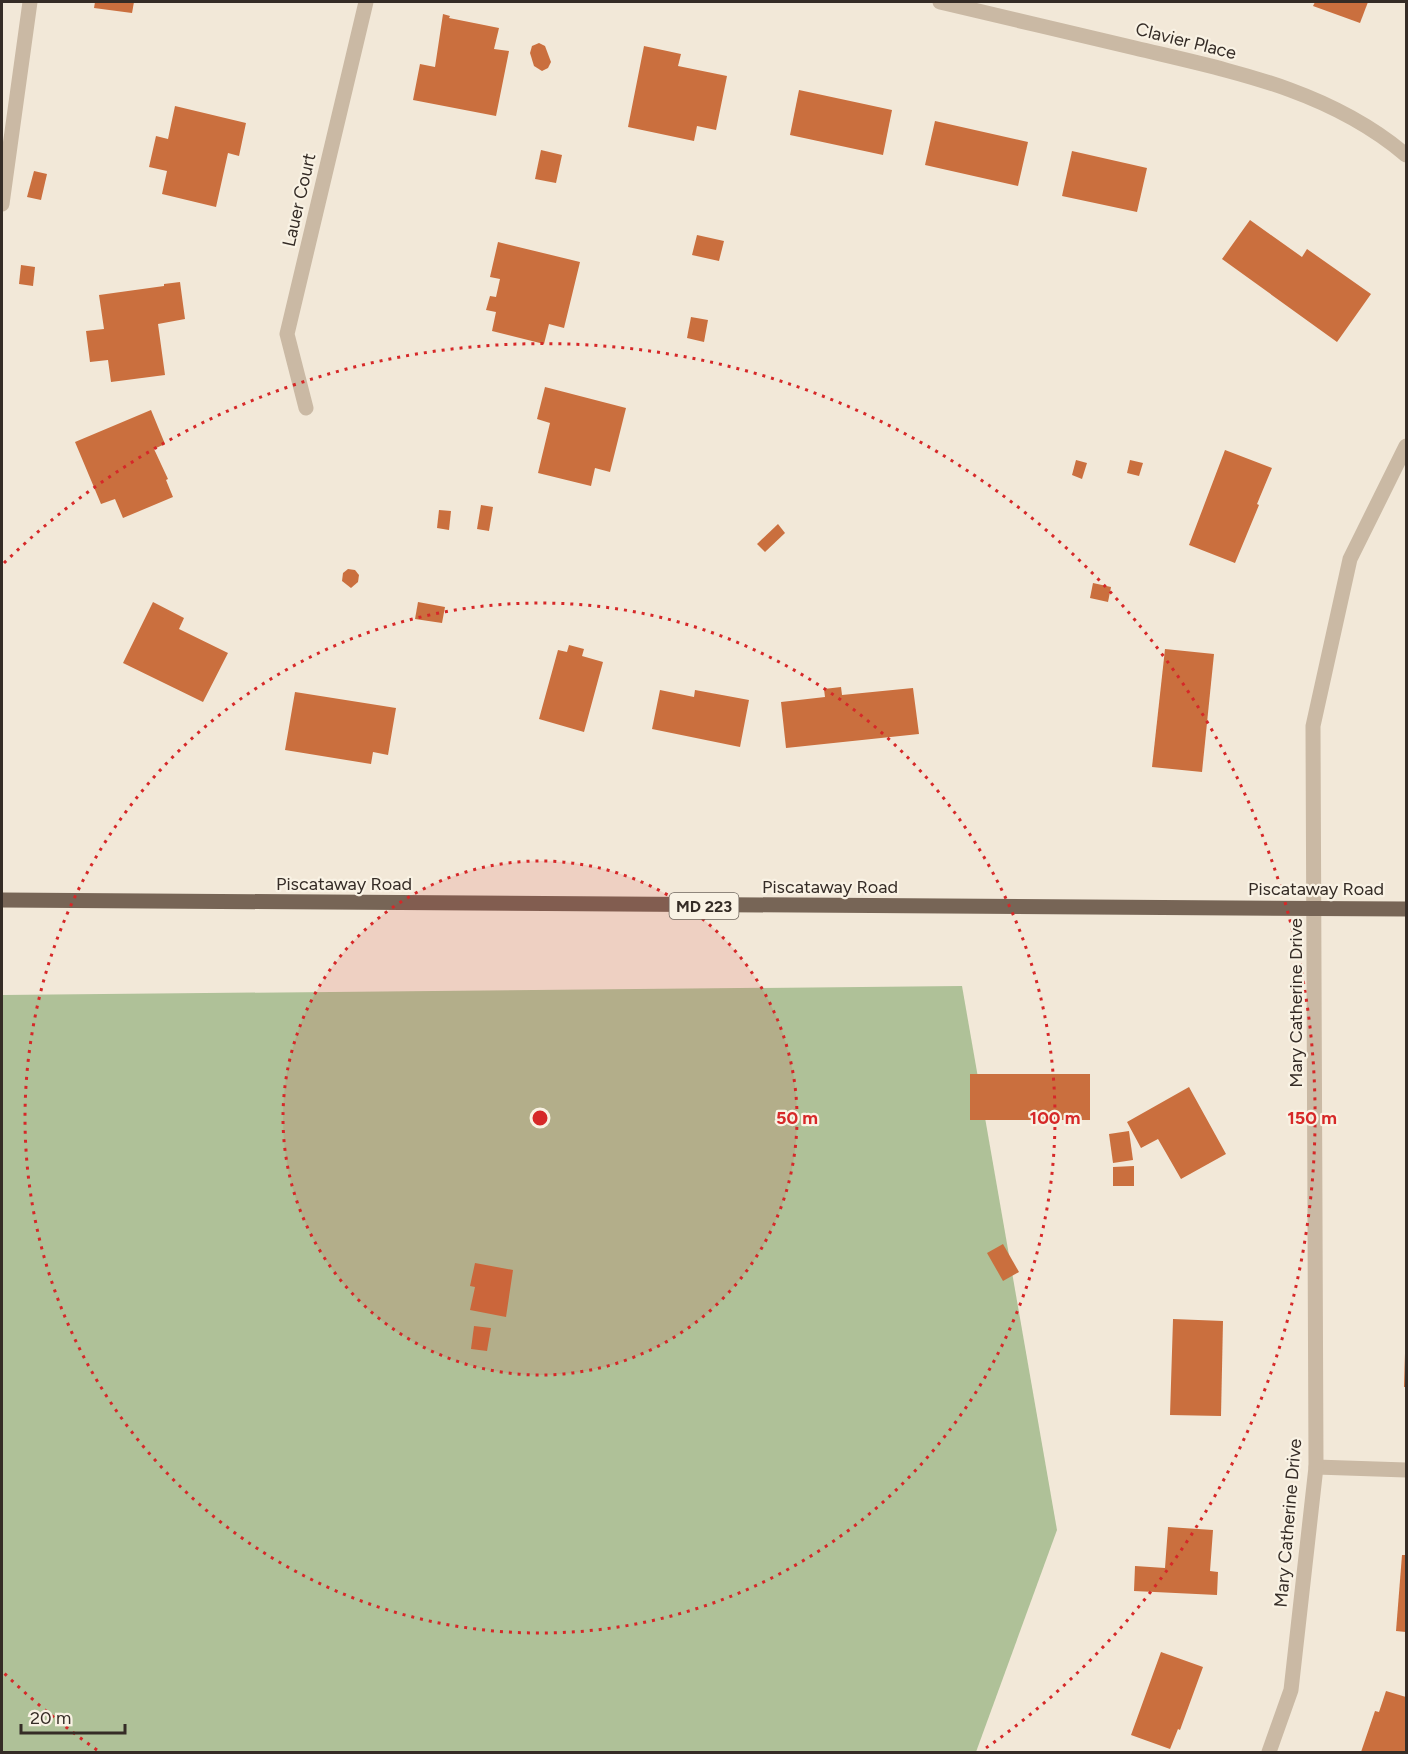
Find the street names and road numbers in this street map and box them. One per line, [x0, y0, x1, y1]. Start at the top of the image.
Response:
street label: Clavier Place [1133, 18, 1239, 64]
street label: Lauer Court [278, 151, 320, 249]
street label: Piscataway Road [276, 873, 412, 895]
street label: Piscataway Road [762, 876, 898, 898]
street label: Piscataway Road [1248, 878, 1384, 900]
road number: MD 223 [670, 893, 738, 919]
street label: Mary Catherine Drive [1285, 918, 1307, 1088]
street label: Mary Catherine Drive [1270, 1437, 1306, 1608]

